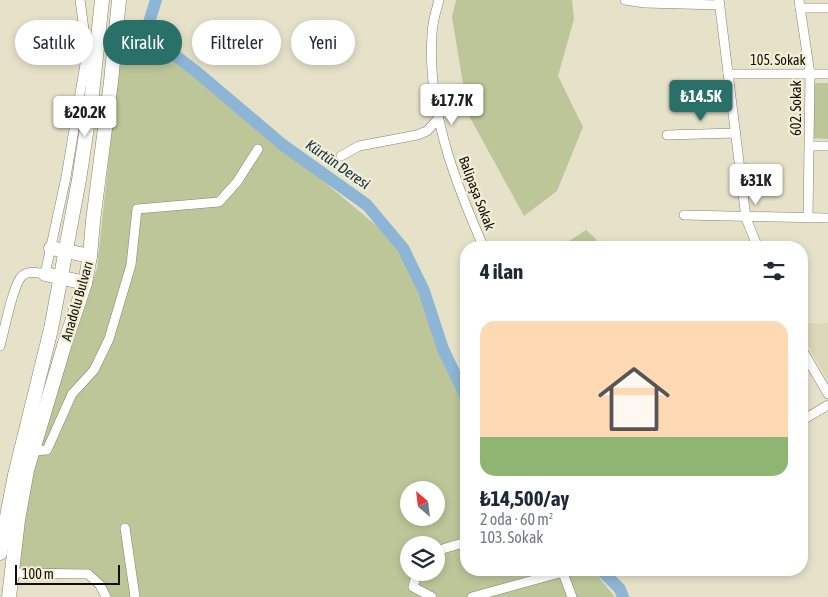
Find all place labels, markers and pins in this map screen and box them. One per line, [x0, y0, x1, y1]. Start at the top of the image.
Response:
pin: ₺14.5K [660, 80, 742, 122]
pin: ₺17.7K [411, 84, 493, 126]
pin: ₺20.2K [44, 96, 126, 138]
pin: ₺31K [726, 164, 786, 206]

